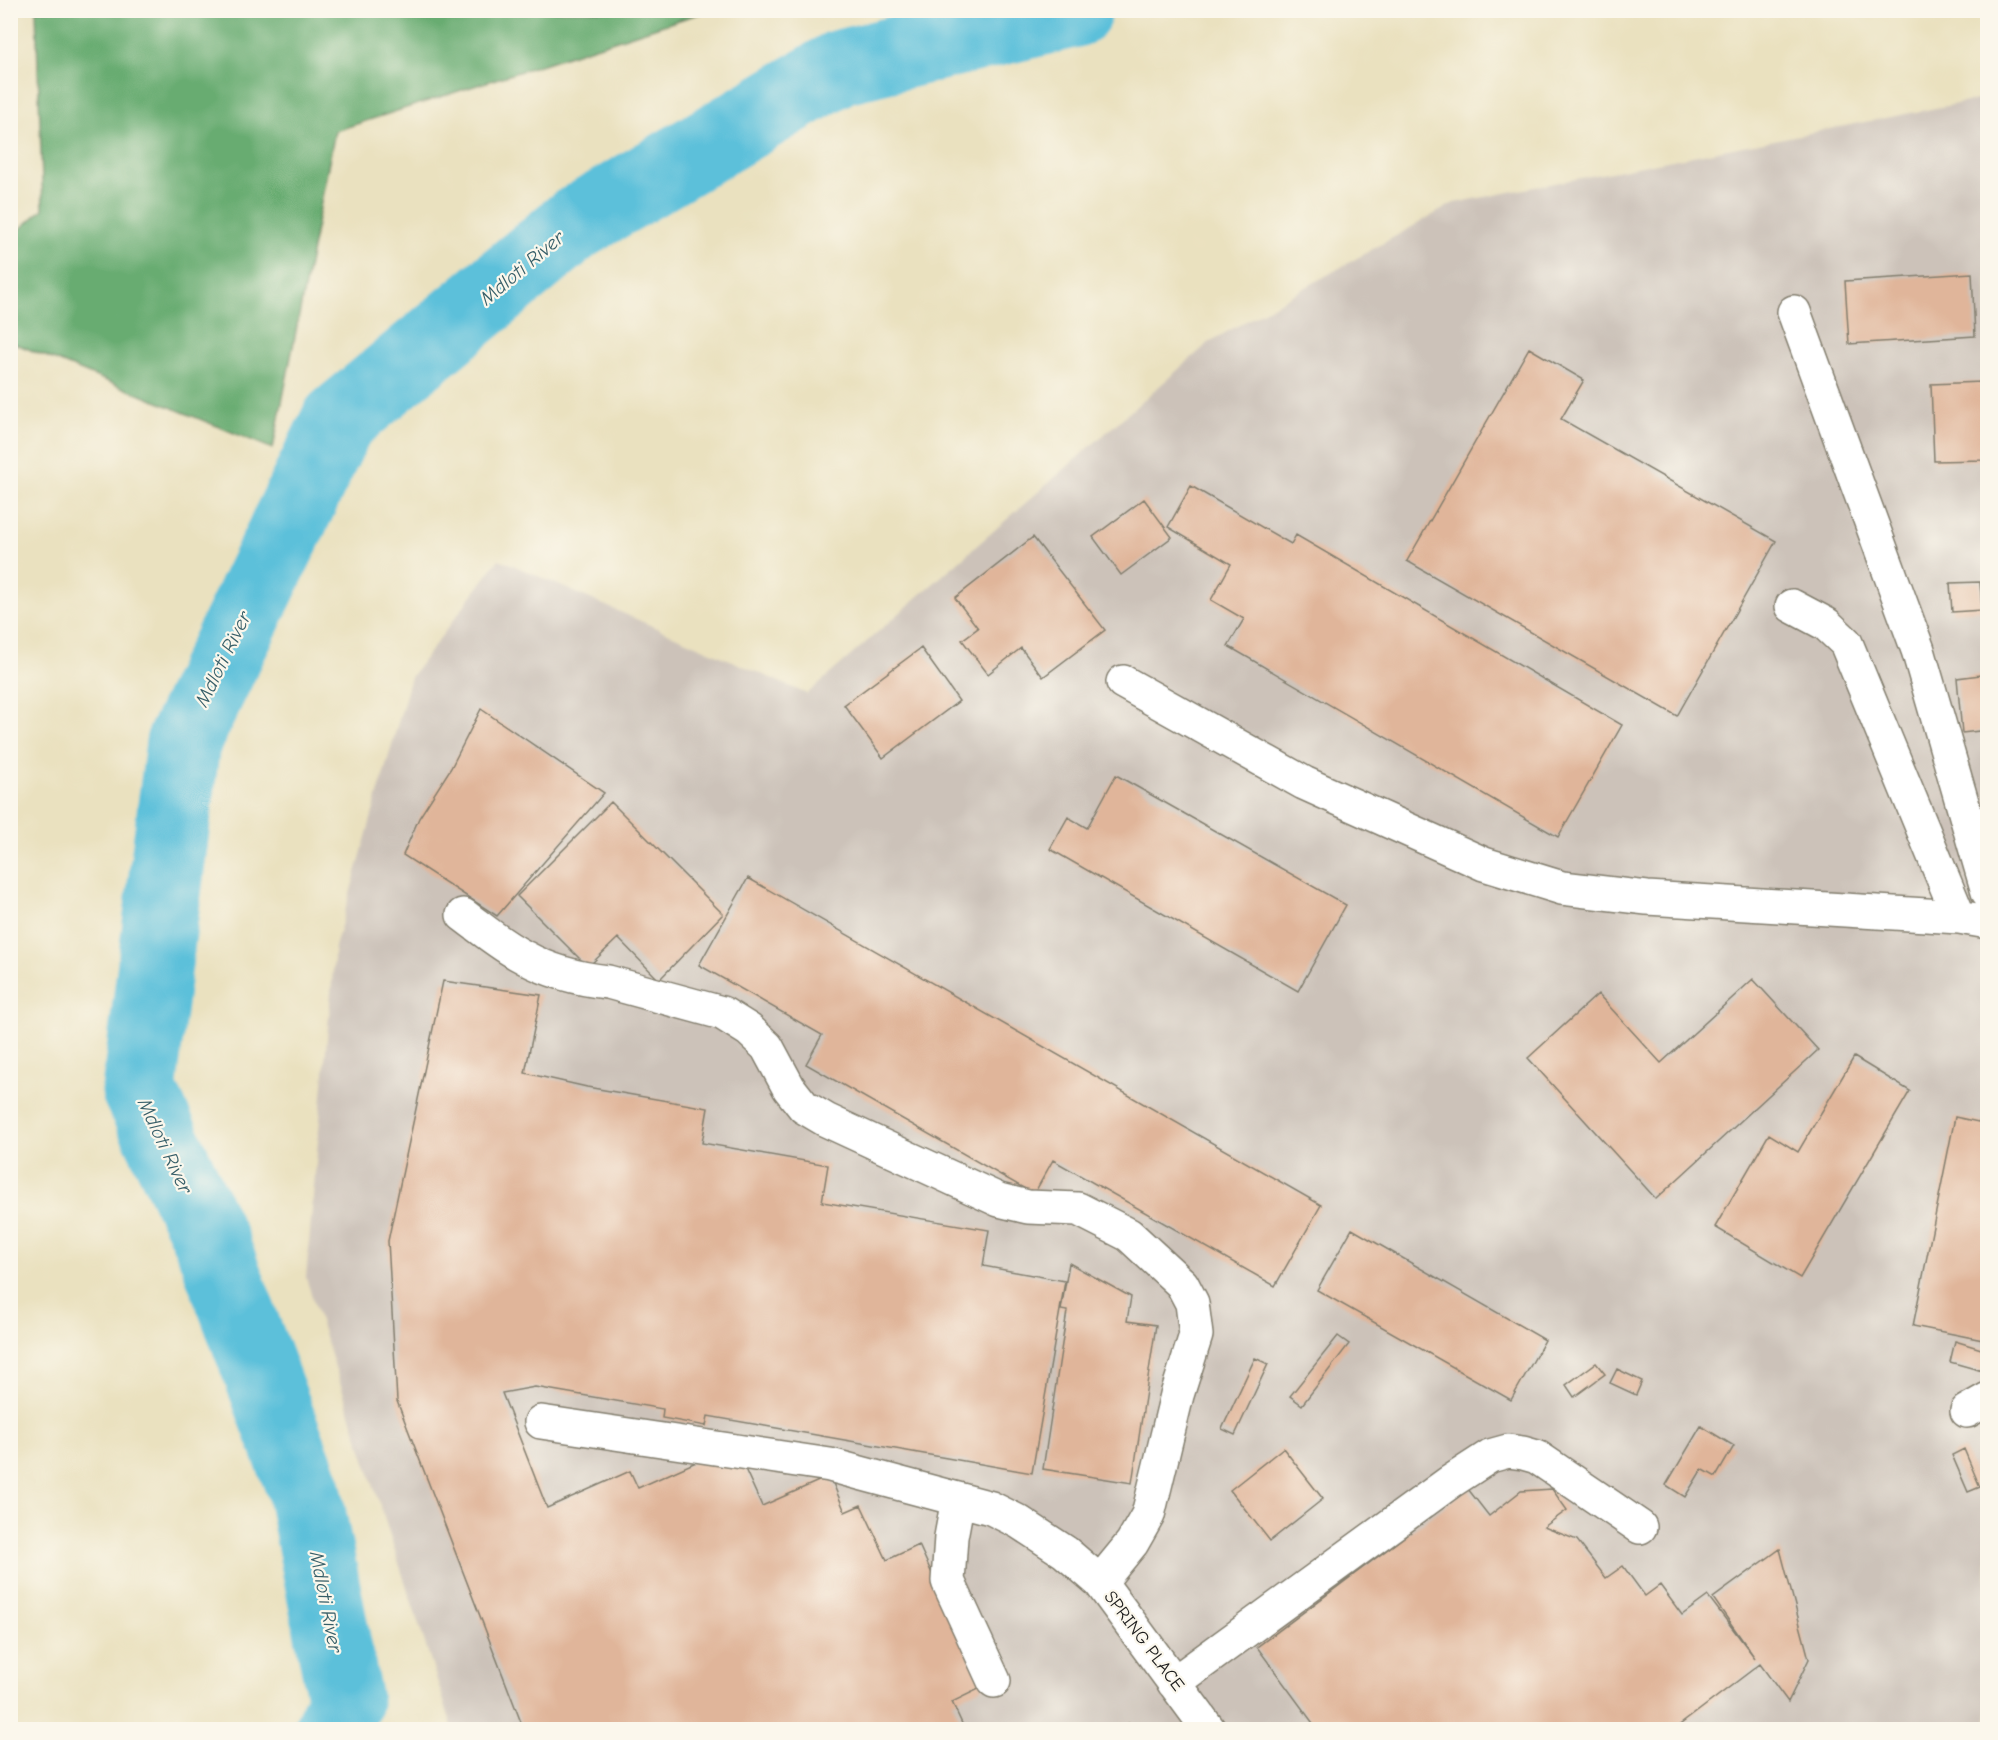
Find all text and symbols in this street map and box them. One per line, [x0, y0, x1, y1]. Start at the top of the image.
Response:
water label: Mdloti River [474, 226, 570, 310]
water label: Mdloti River [190, 607, 256, 711]
water label: Mdloti River [132, 1094, 198, 1198]
water label: Mdloti River [305, 1548, 347, 1656]
street label: SPRING PLACE [1100, 1587, 1189, 1695]

